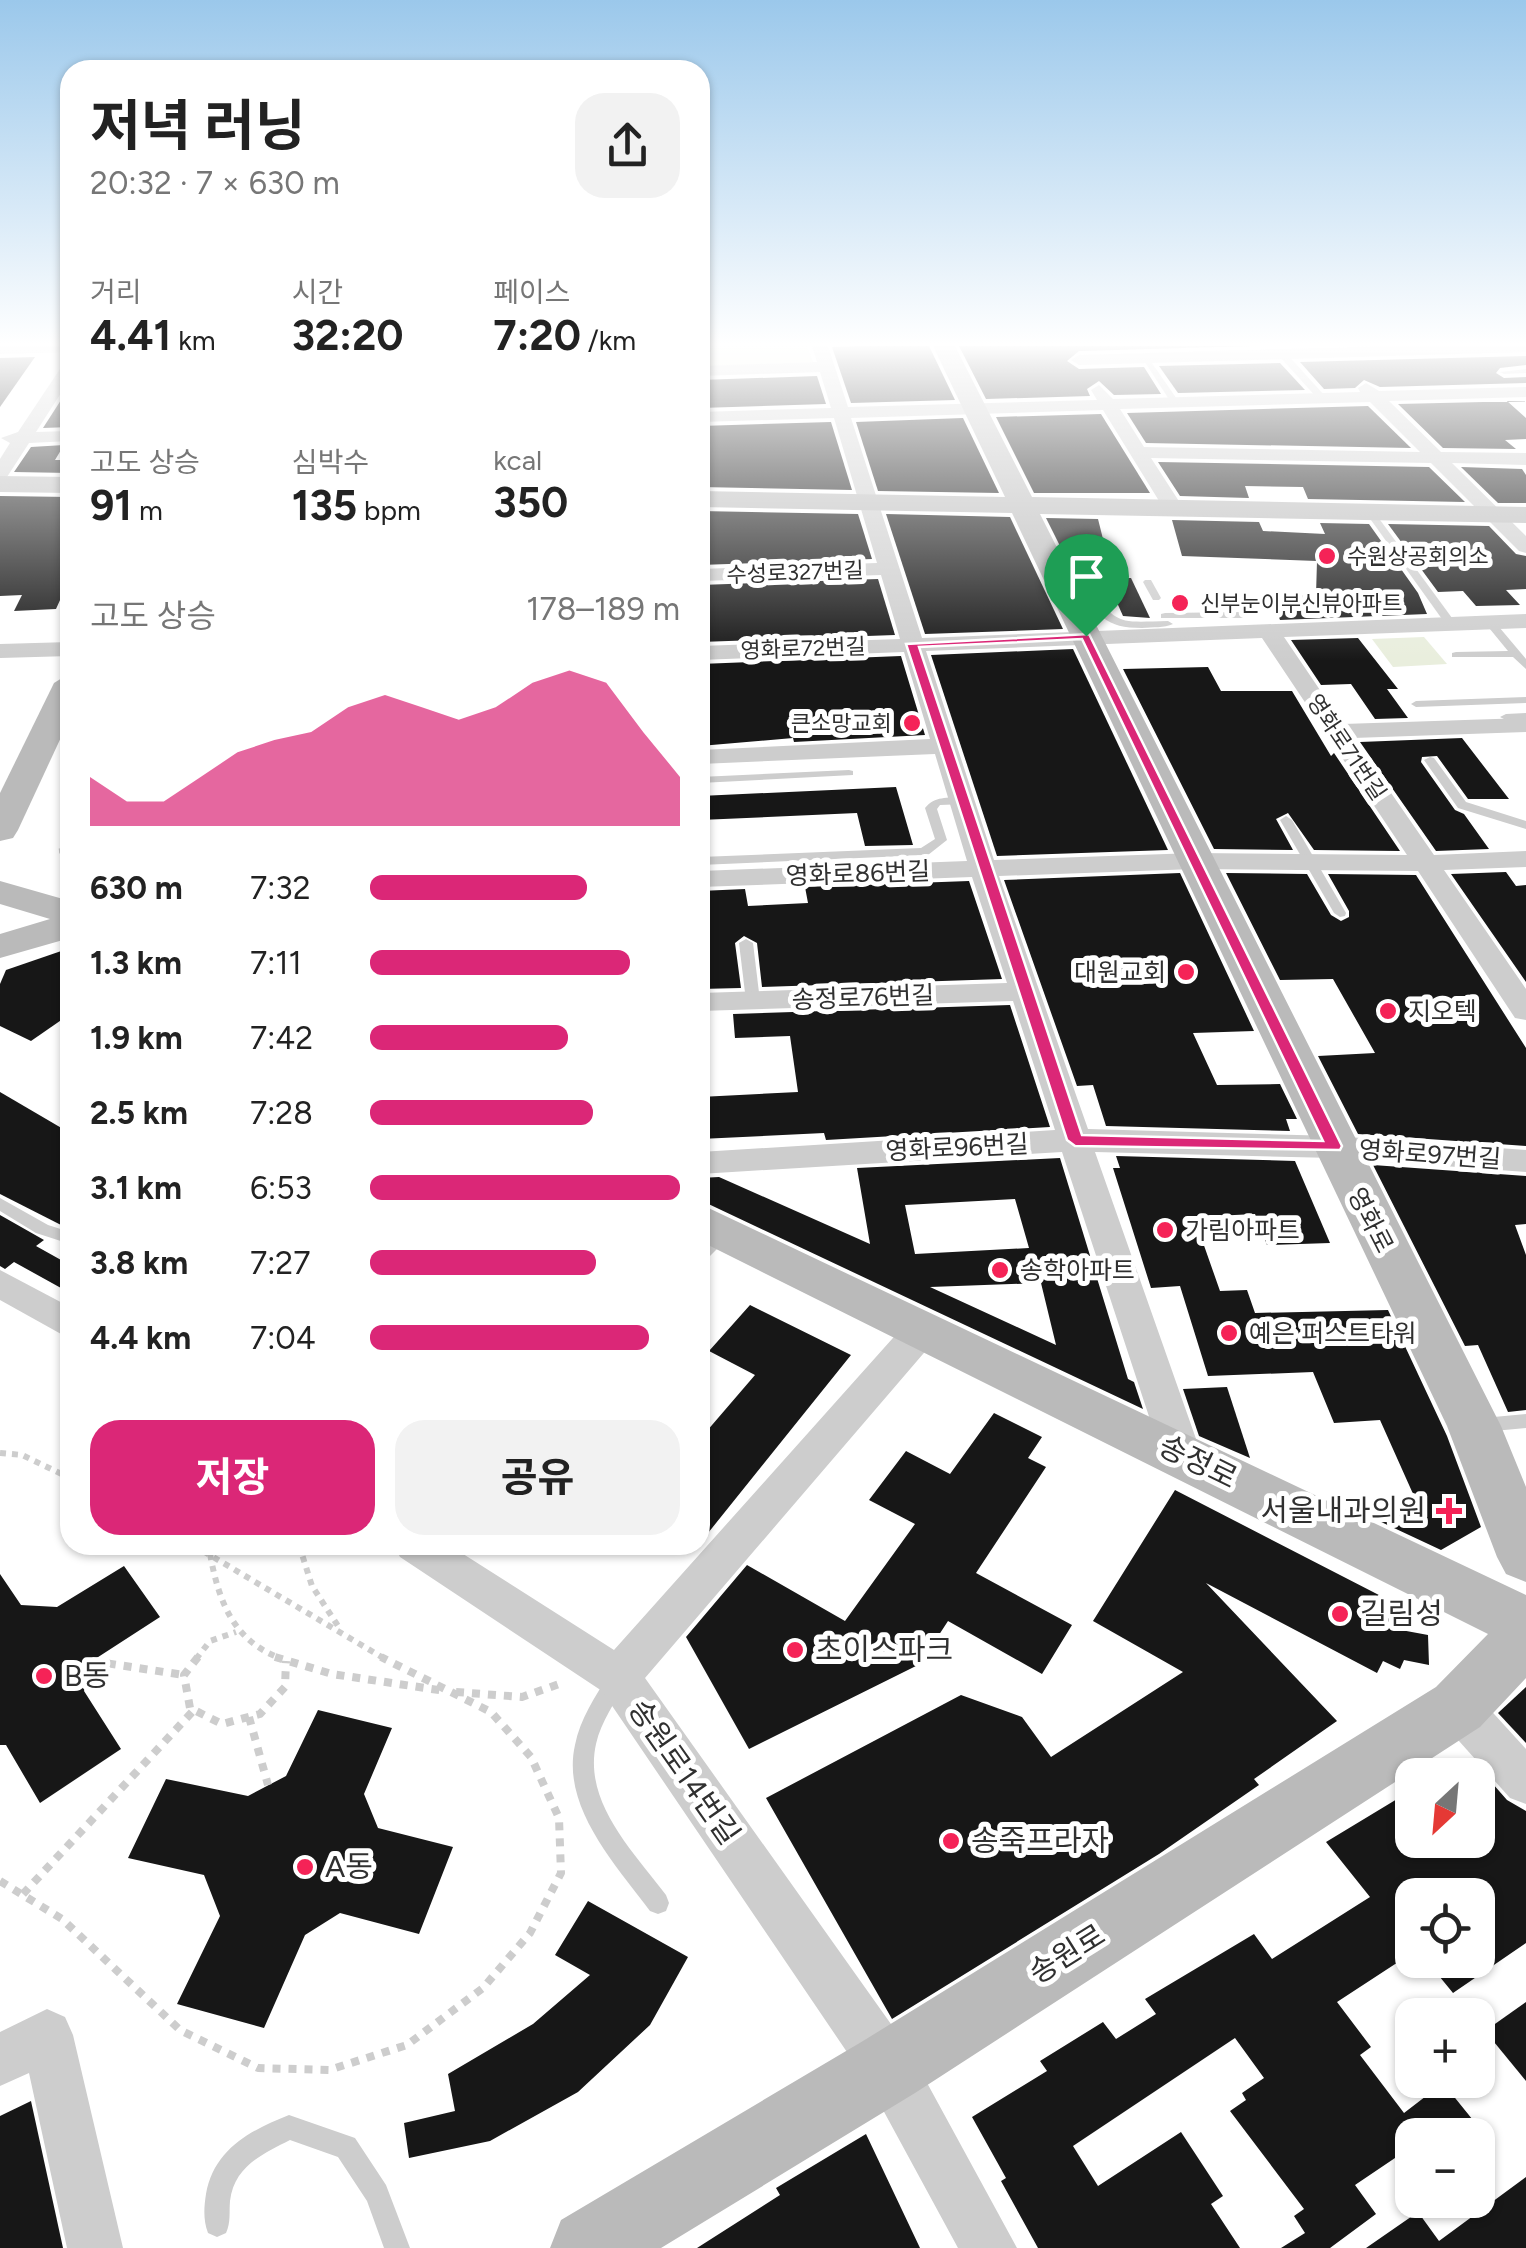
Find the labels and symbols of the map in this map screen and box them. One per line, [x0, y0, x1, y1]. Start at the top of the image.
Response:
pin [1044, 534, 1129, 637]
place label: 수원상공회의소 [1347, 543, 1489, 570]
marker: 수원상공회의소 [1316, 545, 1338, 567]
street label: 수성로327번길 [726, 557, 864, 588]
place label: 신부눈이부신뷰아파트 [1200, 590, 1402, 617]
marker: 신부눈이부신뷰아파트 [1169, 592, 1191, 614]
street label: 영화로72번길 [740, 633, 866, 664]
street label: 영화로71번길 [1301, 689, 1392, 805]
place label: 큰소망교회 [791, 710, 892, 737]
marker: 큰소망교회 [901, 712, 923, 734]
street label: 영화로86번길 [785, 855, 931, 891]
place label: 대원교회 [1074, 957, 1166, 987]
marker: 대원교회 [1175, 961, 1197, 983]
street label: 송정로76번길 [791, 980, 935, 1014]
place label: 지오텍 [1408, 996, 1477, 1026]
marker: 지오텍 [1377, 1000, 1399, 1022]
street label: 영화로96번길 [885, 1128, 1029, 1166]
street label: 영화로97번길 [1358, 1134, 1502, 1174]
street label: 영화로 [1342, 1182, 1400, 1258]
place label: 가림아파트 [1185, 1215, 1300, 1245]
marker: 가림아파트 [1154, 1219, 1176, 1241]
place label: 송학아파트 [1020, 1255, 1135, 1285]
marker: 송학아파트 [989, 1259, 1011, 1281]
place label: 예은 퍼스트타워 [1249, 1318, 1416, 1348]
marker: 예은 퍼스트타워 [1218, 1322, 1240, 1344]
street label: 송정로 [1153, 1427, 1244, 1496]
place label: 서울내과의원 [1260, 1492, 1426, 1529]
marker: 서울내과의원 [1436, 1498, 1462, 1524]
place label: 길림성 [1360, 1595, 1443, 1632]
marker: 길림성 [1329, 1603, 1351, 1625]
place label: 초이스파크 [815, 1631, 953, 1668]
marker: 초이스파크 [784, 1639, 806, 1661]
place label: B동 [64, 1657, 110, 1694]
marker: B동 [33, 1665, 55, 1687]
street label: 송원로14번길 [621, 1692, 748, 1852]
north arrow [1395, 1758, 1495, 1858]
place label: 송죽프라자 [971, 1822, 1109, 1859]
marker: 송죽프라자 [940, 1830, 962, 1852]
place label: A동 [325, 1848, 373, 1885]
marker: A동 [294, 1856, 316, 1878]
street label: 송원로 [1022, 1916, 1112, 1991]

